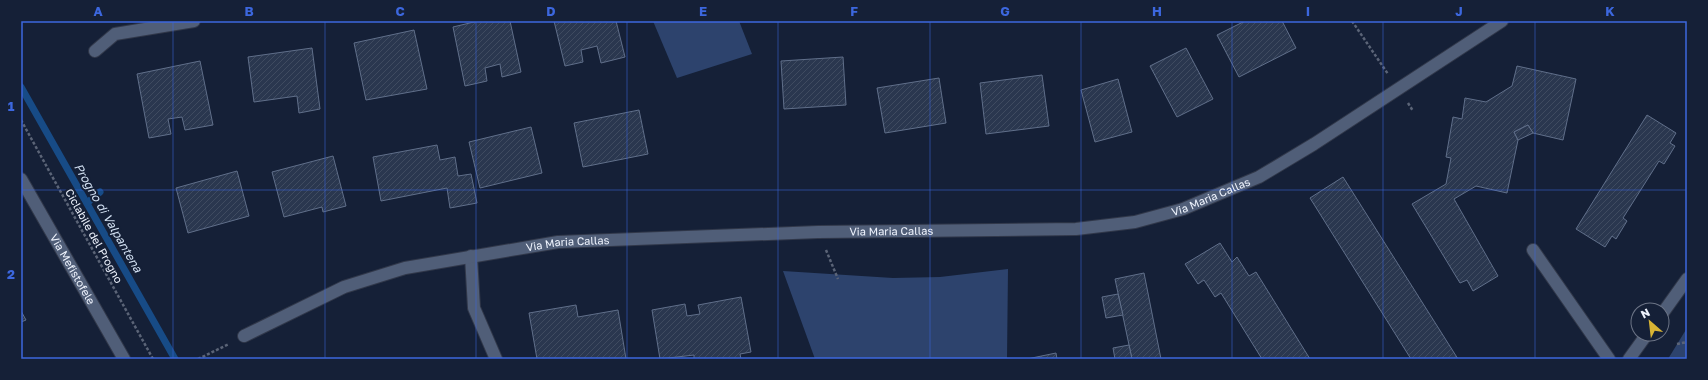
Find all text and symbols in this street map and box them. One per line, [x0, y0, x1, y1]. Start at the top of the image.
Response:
text: A [93, 3, 103, 19]
text: B [244, 3, 254, 19]
text: C [395, 3, 405, 19]
text: D [546, 3, 556, 19]
text: E [699, 3, 707, 19]
text: F [850, 3, 858, 19]
text: G [1000, 3, 1010, 19]
text: H [1152, 3, 1162, 19]
text: I [1306, 3, 1310, 19]
text: J [1455, 3, 1463, 19]
text: K [1605, 3, 1615, 19]
text: 1 [8, 98, 15, 114]
water label: Progno di Valpantena [71, 161, 146, 276]
street label: Via Maria Callas [1170, 174, 1252, 218]
street label: Ciclabile del Progno [63, 186, 126, 286]
street label: Via Maria Callas [849, 224, 934, 238]
street label: Via Mefistofele [48, 232, 98, 306]
street label: Via Maria Callas [525, 233, 610, 253]
text: 2 [7, 266, 15, 282]
north arrow [1630, 302, 1670, 342]
text: N [1638, 305, 1652, 320]

